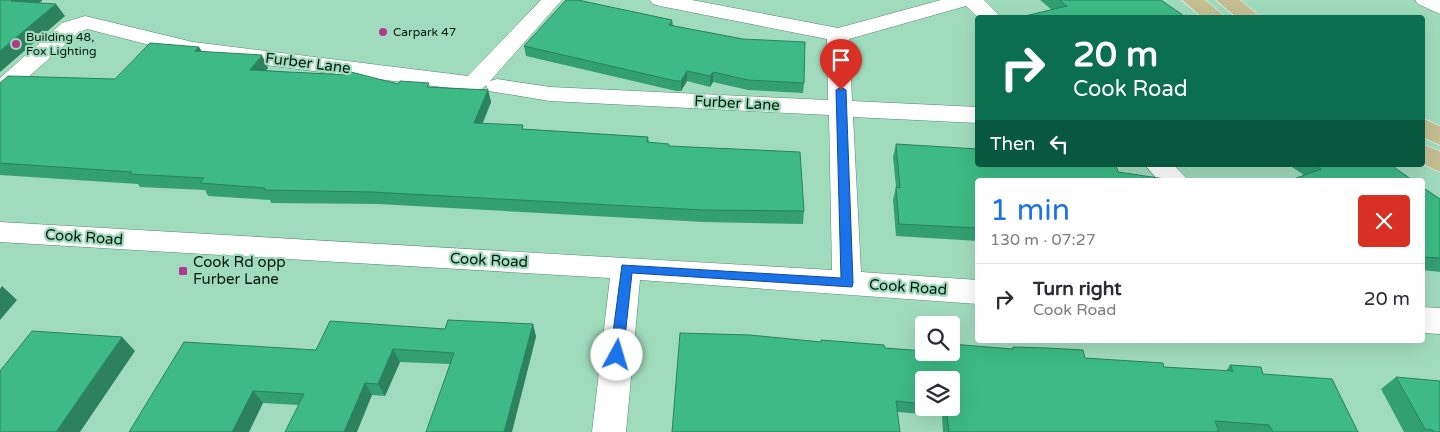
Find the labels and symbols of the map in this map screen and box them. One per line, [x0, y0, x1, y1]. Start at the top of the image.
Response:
place label: Carpark 47 [393, 25, 456, 39]
marker: Carpark 47 [377, 26, 389, 38]
place label: Building 48, Fox Lighting [26, 30, 97, 58]
marker: Building 48, Fox Lighting [10, 38, 22, 50]
pin [820, 39, 862, 90]
street label: Furber Lane [264, 49, 352, 77]
street label: Furber Lane [694, 92, 780, 114]
street label: Cook Road [44, 225, 124, 249]
street label: Cook Road [449, 249, 529, 271]
place label: Cook Rd opp Furber Lane [193, 253, 286, 288]
marker: Cook Rd opp Furber Lane [177, 265, 189, 277]
street label: Cook Road [868, 275, 948, 299]
position arrow [590, 328, 642, 380]

